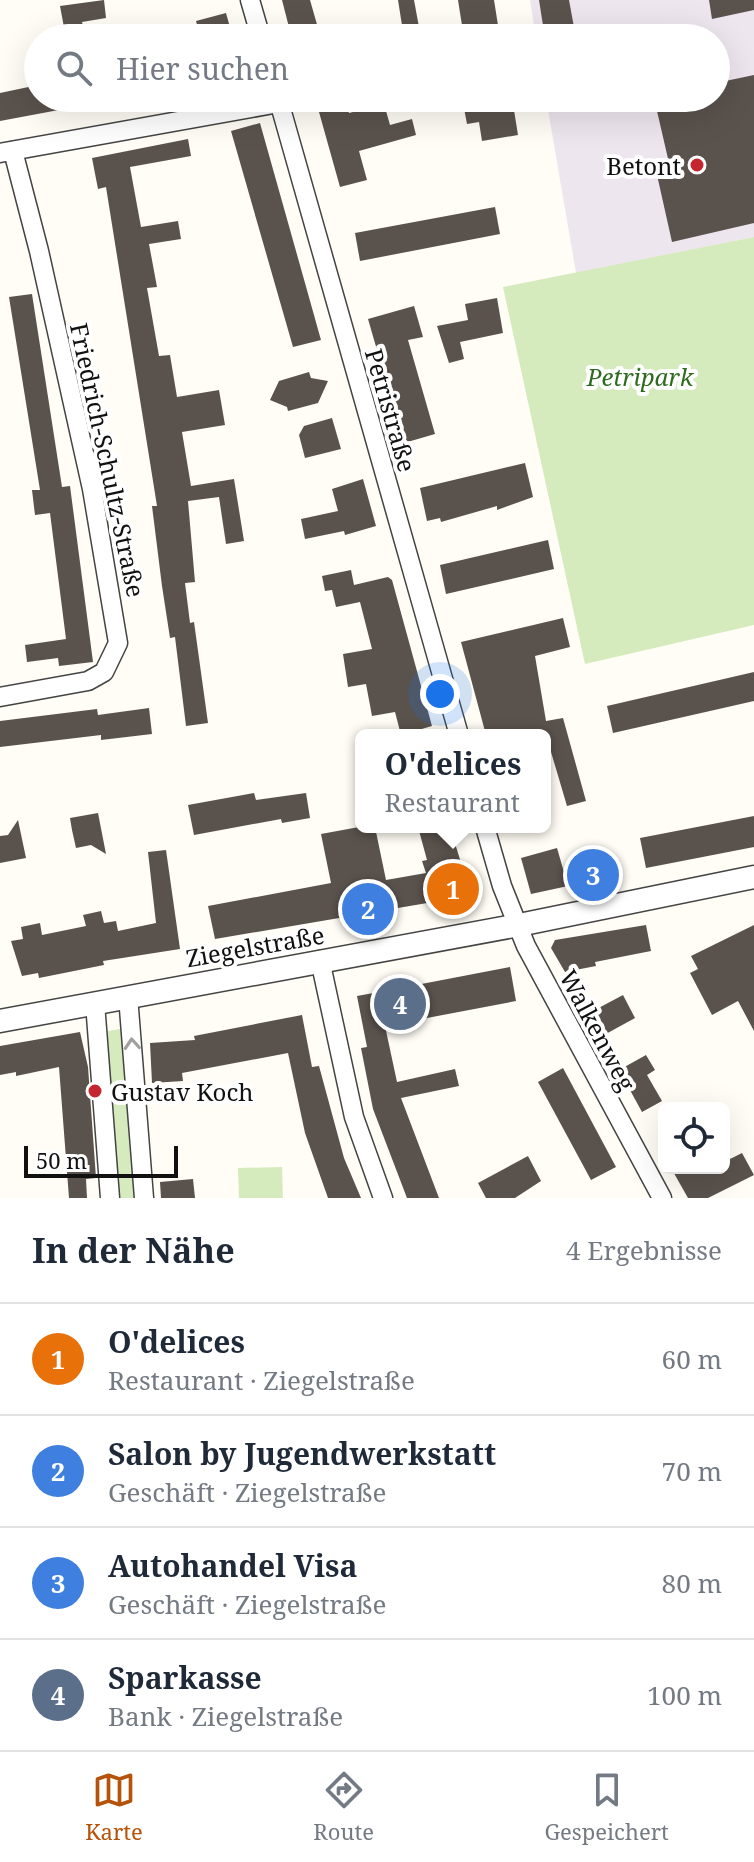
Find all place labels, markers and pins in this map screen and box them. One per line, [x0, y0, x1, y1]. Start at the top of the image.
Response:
place label: Betont [606, 149, 681, 182]
marker: Betont [688, 156, 706, 174]
pin: 3 [567, 845, 619, 905]
pin: 1 [427, 859, 479, 919]
pin: 2 [342, 879, 394, 939]
pin: 4 [374, 974, 426, 1034]
place label: Gustav Koch [111, 1075, 254, 1108]
marker: Gustav Koch [86, 1082, 104, 1100]

